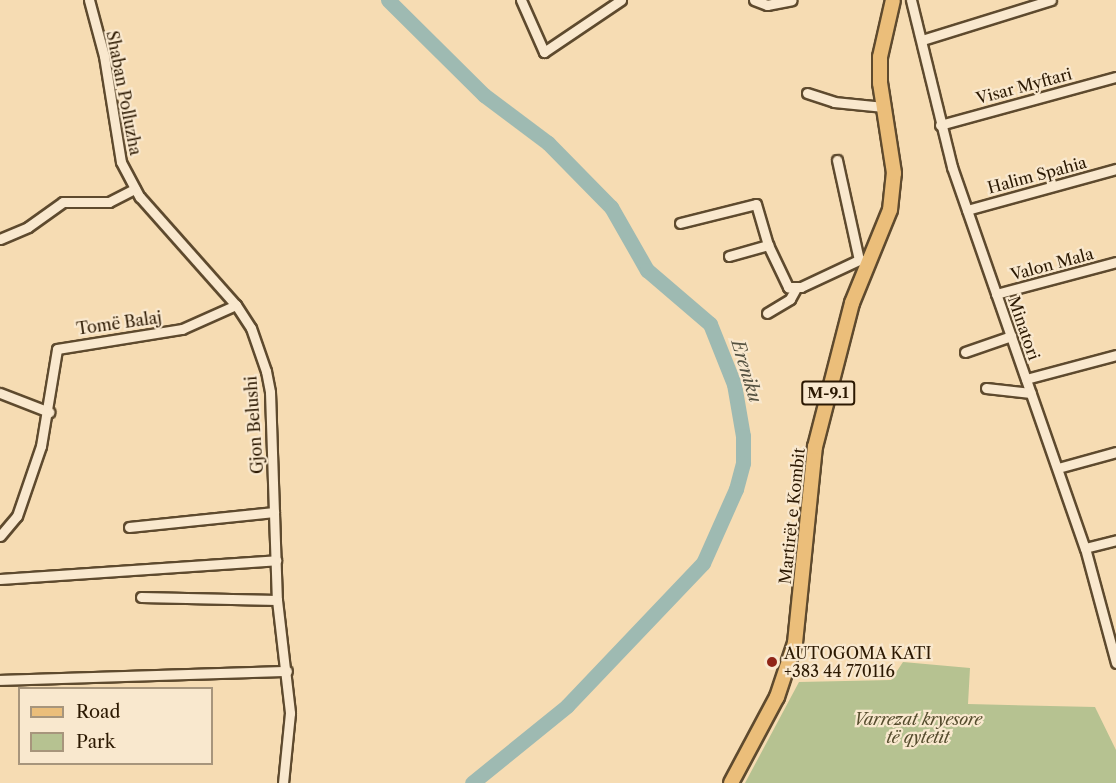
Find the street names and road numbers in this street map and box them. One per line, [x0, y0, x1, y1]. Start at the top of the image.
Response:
street label: Shaban Polluzha [103, 29, 145, 157]
street label: Visar Myftari [974, 64, 1074, 108]
street label: Halim Spahia [985, 153, 1089, 197]
street label: Valon Mala [1008, 244, 1096, 284]
street label: Minatori [1004, 293, 1044, 363]
street label: Tomë Balaj [75, 308, 163, 338]
street label: Gjon Belushi [241, 375, 267, 475]
road number: M-9.1 [801, 381, 855, 405]
street label: Martirët e Kombit [775, 447, 809, 585]

